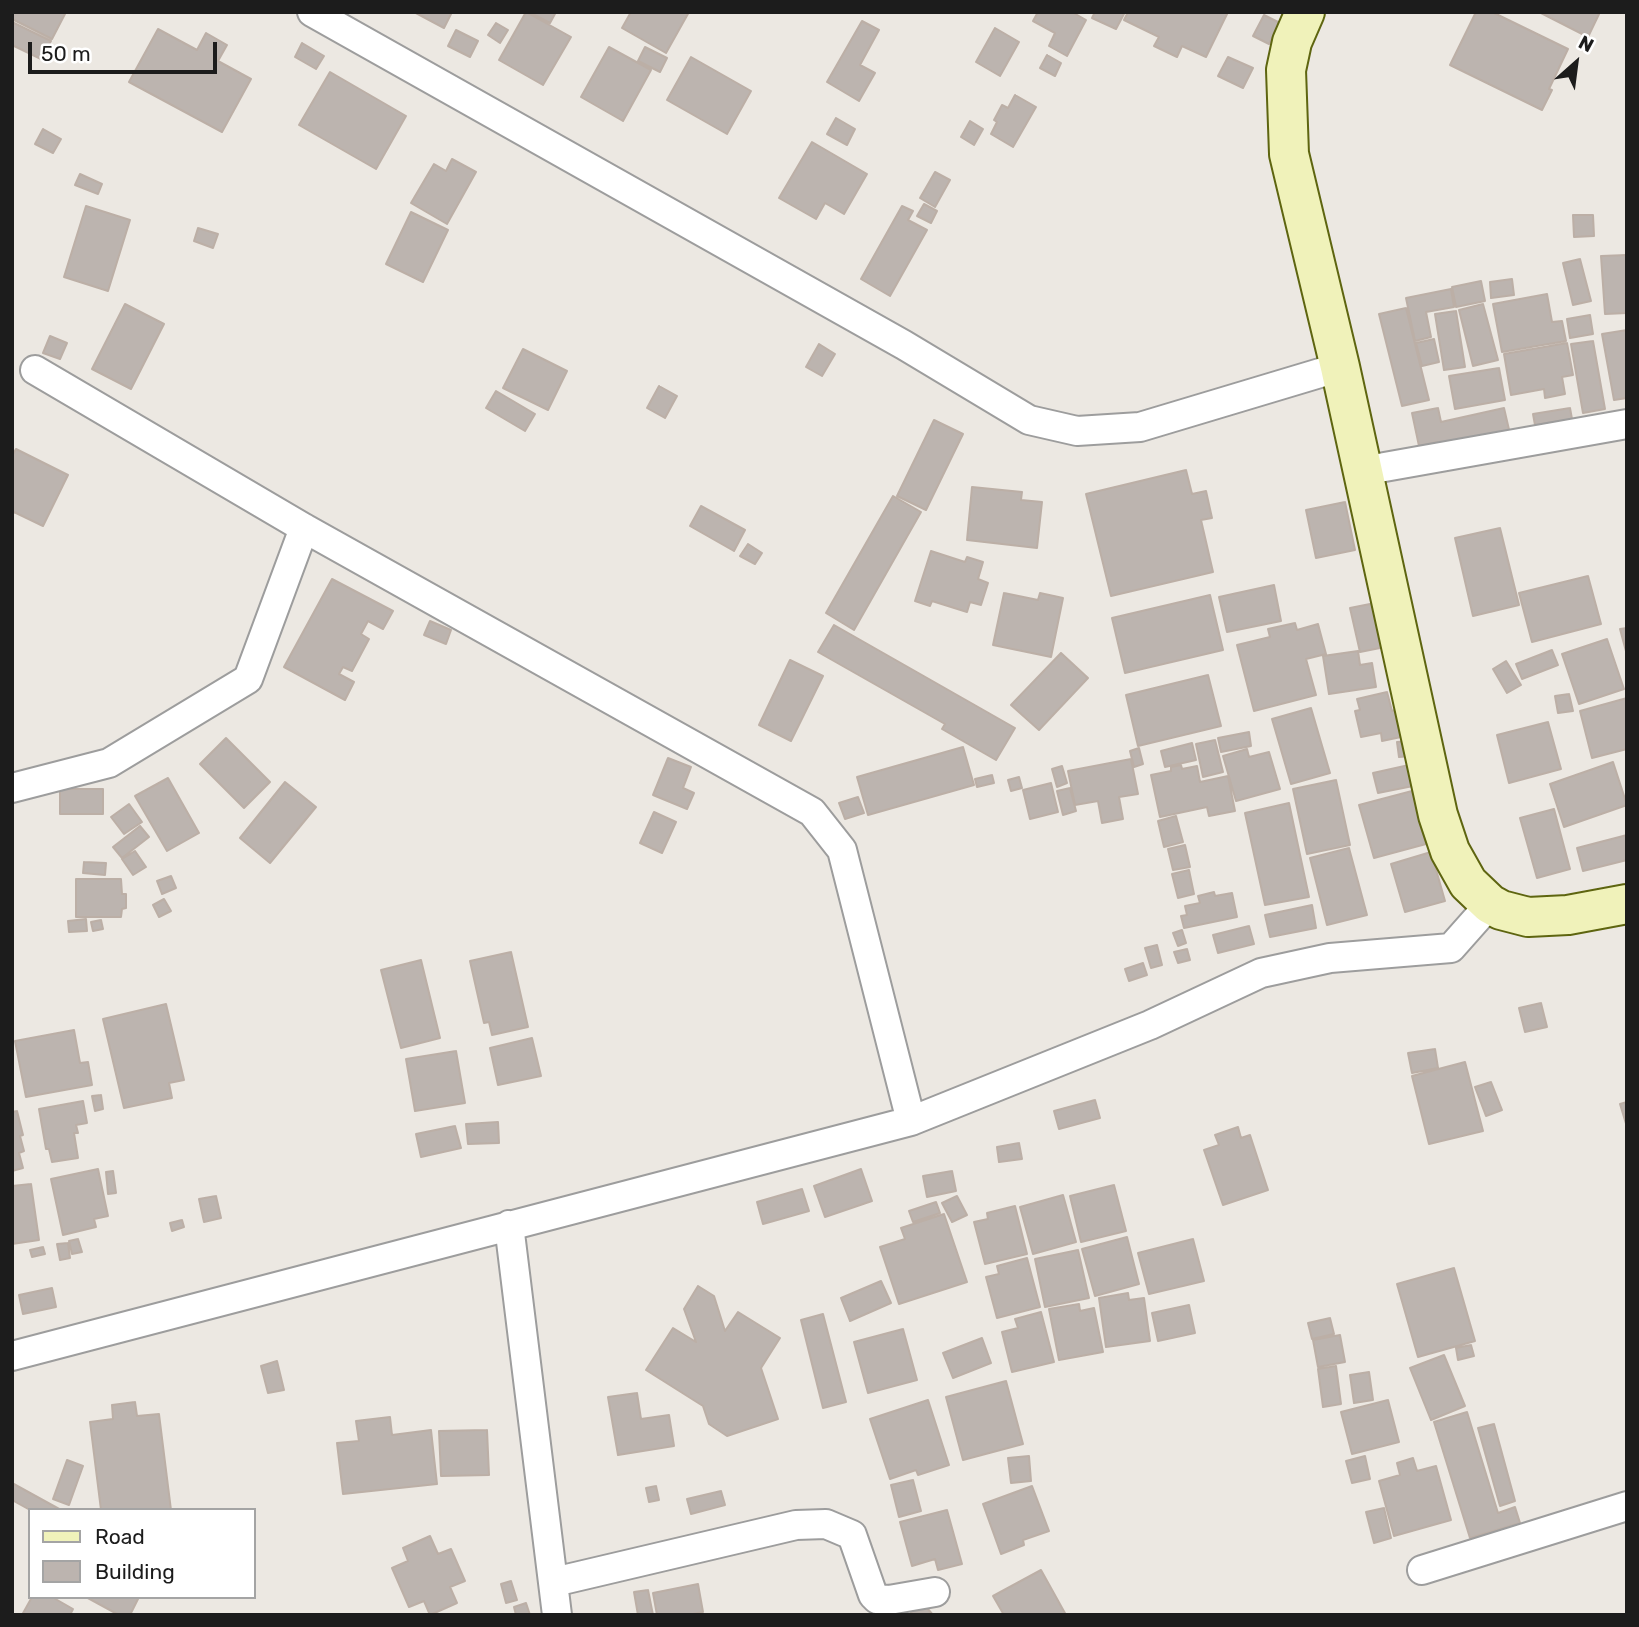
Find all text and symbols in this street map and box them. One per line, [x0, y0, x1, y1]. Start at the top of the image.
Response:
scale bar [32, 28, 220, 72]
north arrow [1541, 28, 1611, 98]
text: N [1575, 31, 1598, 57]
text: 50 m [41, 41, 91, 66]
legend [28, 1508, 256, 1599]
text: Road [95, 1524, 145, 1549]
text: Building [95, 1559, 175, 1584]

